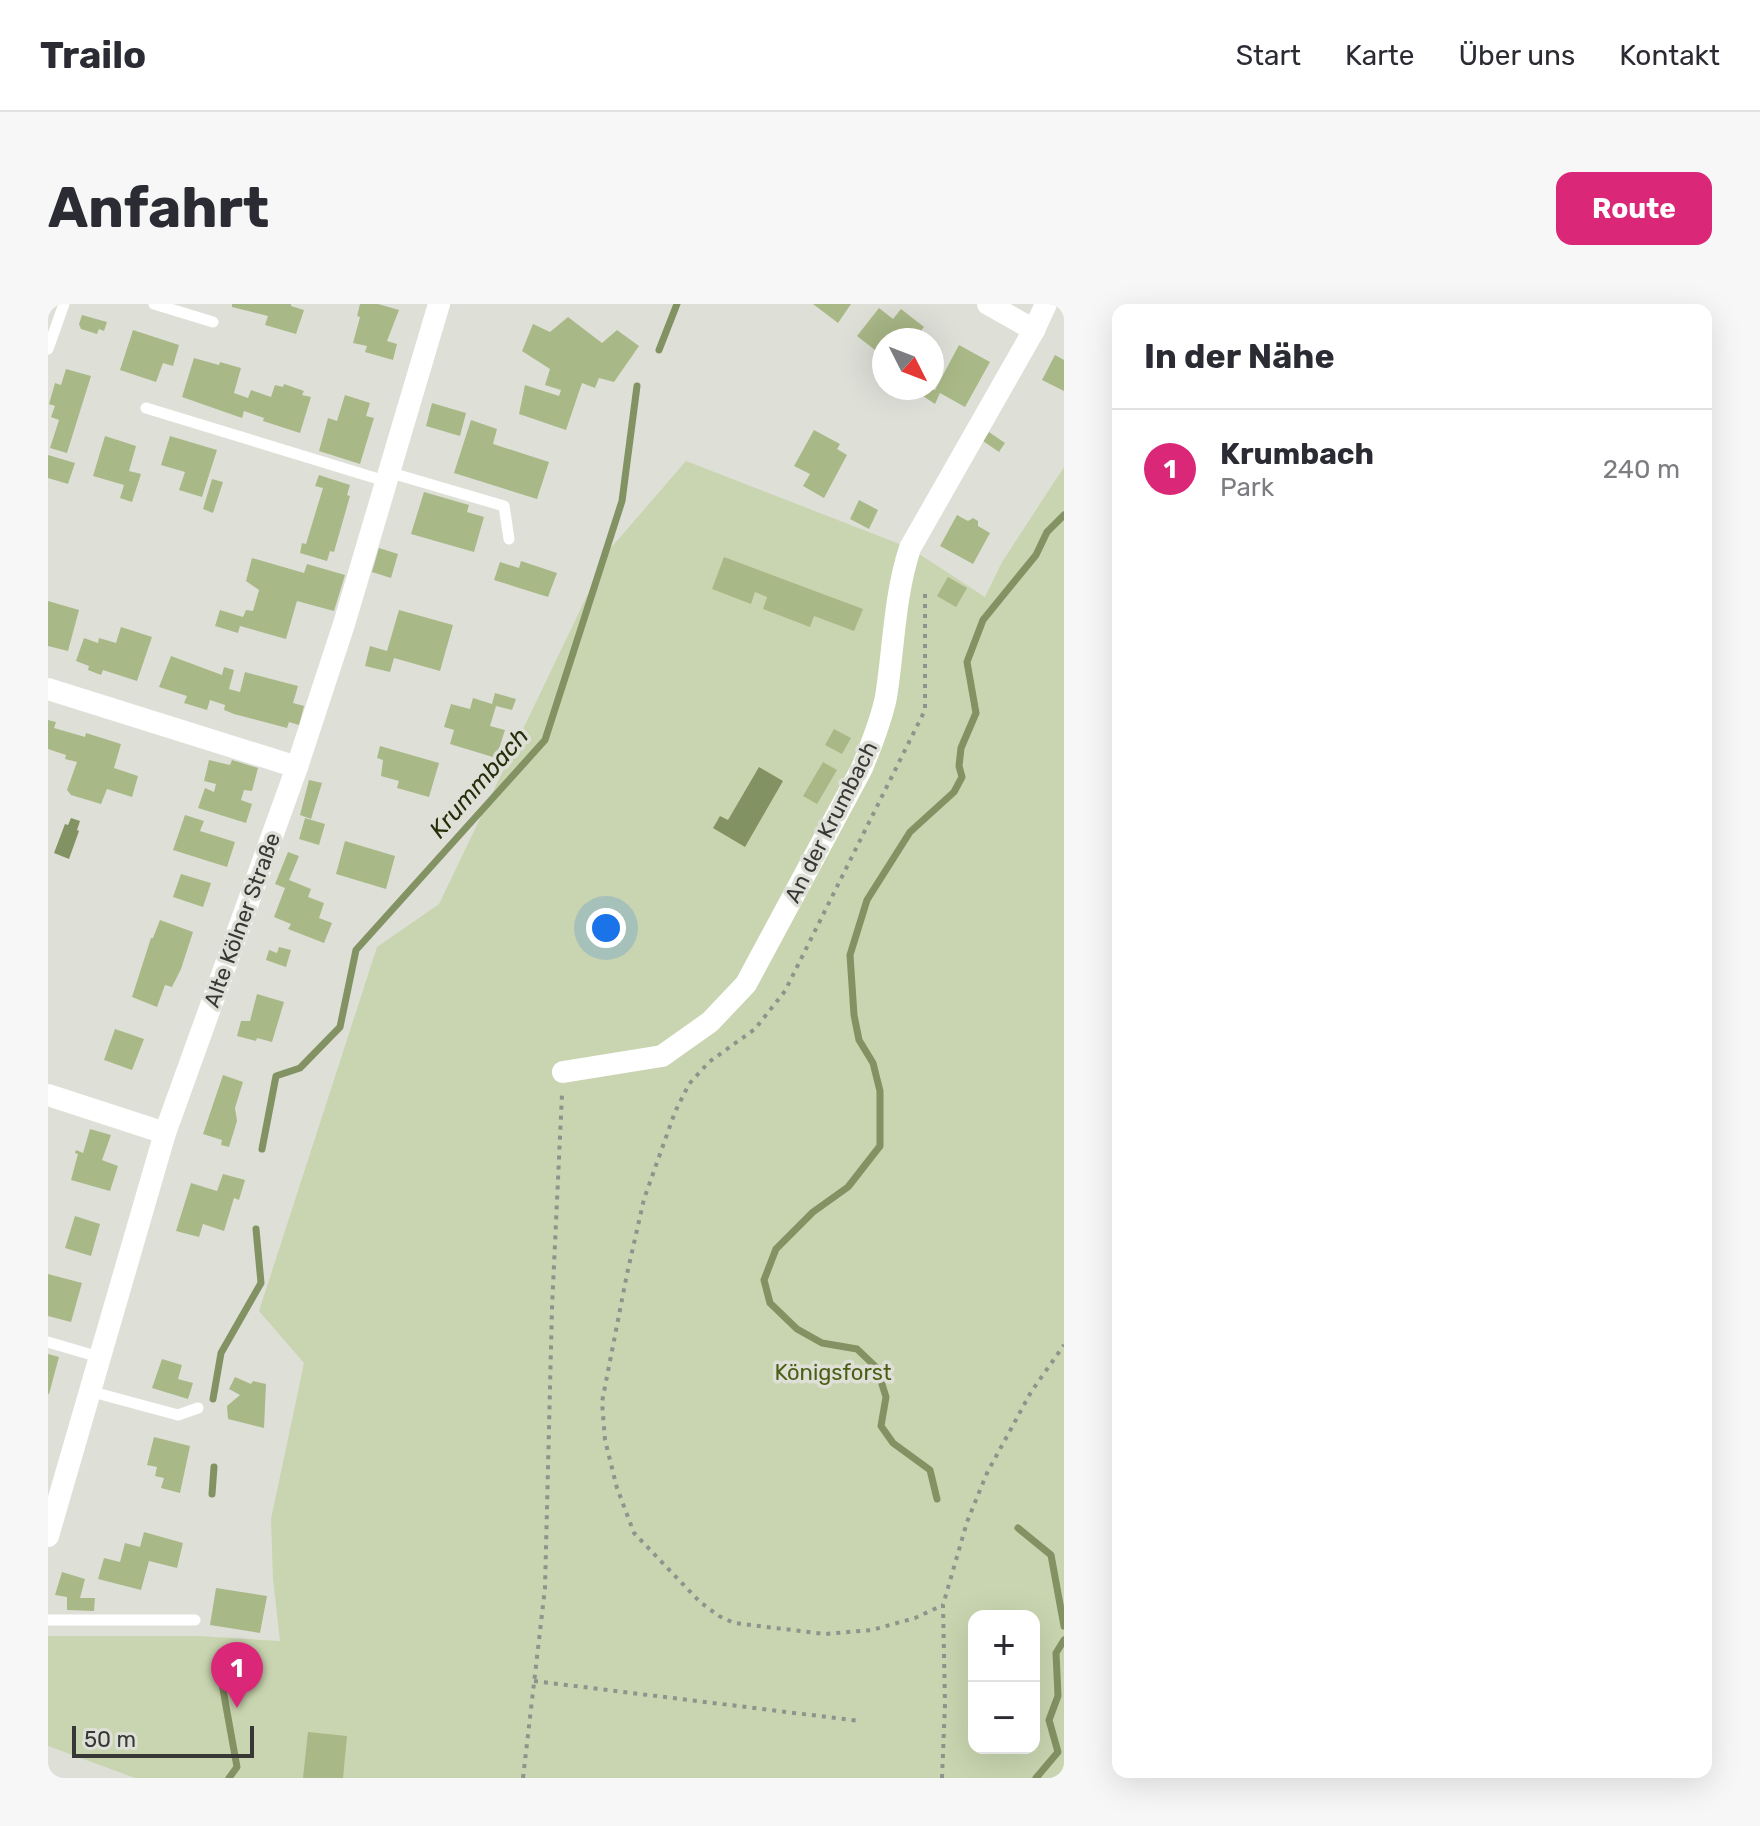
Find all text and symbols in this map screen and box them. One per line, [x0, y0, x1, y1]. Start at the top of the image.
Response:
text: Trailo [40, 32, 146, 78]
text: Start [1236, 39, 1301, 72]
text: Karte [1345, 39, 1414, 72]
text: Über uns [1458, 39, 1575, 72]
text: Kontakt [1619, 39, 1720, 72]
button: Route [1556, 172, 1712, 245]
text: Anfahrt [48, 175, 269, 241]
north arrow [872, 328, 944, 400]
text: In der Nähe [1144, 336, 1335, 377]
text: Krumbach [1220, 436, 1374, 472]
text: 1 [1164, 454, 1176, 485]
text: 240 m [1603, 454, 1680, 485]
text: Park [1220, 472, 1274, 503]
water label: Krummbach [424, 722, 534, 844]
street label: An der Krumbach [779, 737, 883, 907]
street label: Alte Kölner Straße [198, 829, 286, 1011]
your location [586, 908, 626, 948]
park label: Königsforst [774, 1359, 892, 1386]
map controls [968, 1610, 1040, 1754]
button: + [968, 1610, 1040, 1682]
pin: 1 [211, 1642, 263, 1708]
button: − [968, 1682, 1040, 1754]
scale bar [72, 1722, 254, 1758]
text: 50 m [84, 1726, 136, 1753]

